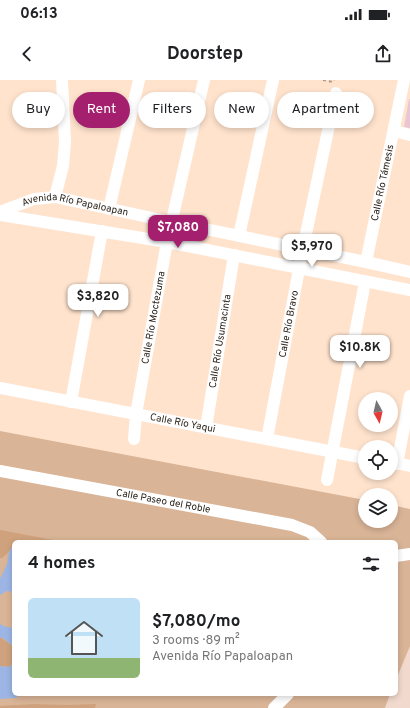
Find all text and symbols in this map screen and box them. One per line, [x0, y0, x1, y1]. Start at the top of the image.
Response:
text: 06:13 [20, 5, 58, 24]
icon: back [16, 43, 38, 65]
text: Doorstep [167, 43, 243, 66]
icon: share [372, 43, 394, 65]
chip: Buy [12, 92, 65, 128]
chip: Rent [73, 92, 130, 128]
chip: Filters [138, 92, 206, 128]
chip: New [214, 92, 269, 128]
chip: Apartment [277, 92, 374, 128]
street label: Calle Río Támesis [368, 143, 397, 222]
street label: Avenida Río Papaloapan [20, 190, 129, 219]
pin: $7,080 [145, 215, 211, 249]
text: $7,080 [157, 220, 199, 236]
pin: $5,970 [279, 234, 345, 268]
text: $5,970 [291, 239, 333, 255]
street label: Calle Río Moctezuma [139, 270, 168, 365]
pin: $3,820 [65, 284, 131, 318]
text: $3,820 [77, 289, 120, 305]
street label: Calle Río Bravo [276, 289, 301, 359]
street label: Calle Río Usumacinta [206, 293, 234, 389]
pin: $10.8K [327, 335, 393, 369]
text: $10.8K [339, 340, 381, 356]
north arrow [358, 392, 398, 432]
map controls [358, 392, 398, 528]
street label: Calle Río Yaqui [149, 410, 217, 436]
button: locate [358, 440, 398, 480]
street label: Calle Paseo del Roble [115, 486, 212, 516]
button: layers [358, 488, 398, 528]
text: 4 homes [28, 553, 95, 575]
icon: filters [360, 553, 382, 575]
text: $7,080/mo [152, 611, 240, 633]
icon: home [60, 614, 108, 662]
text: 3 rooms · 89 m² [152, 633, 240, 649]
text: Avenida Río Papaloapan [152, 649, 293, 665]

